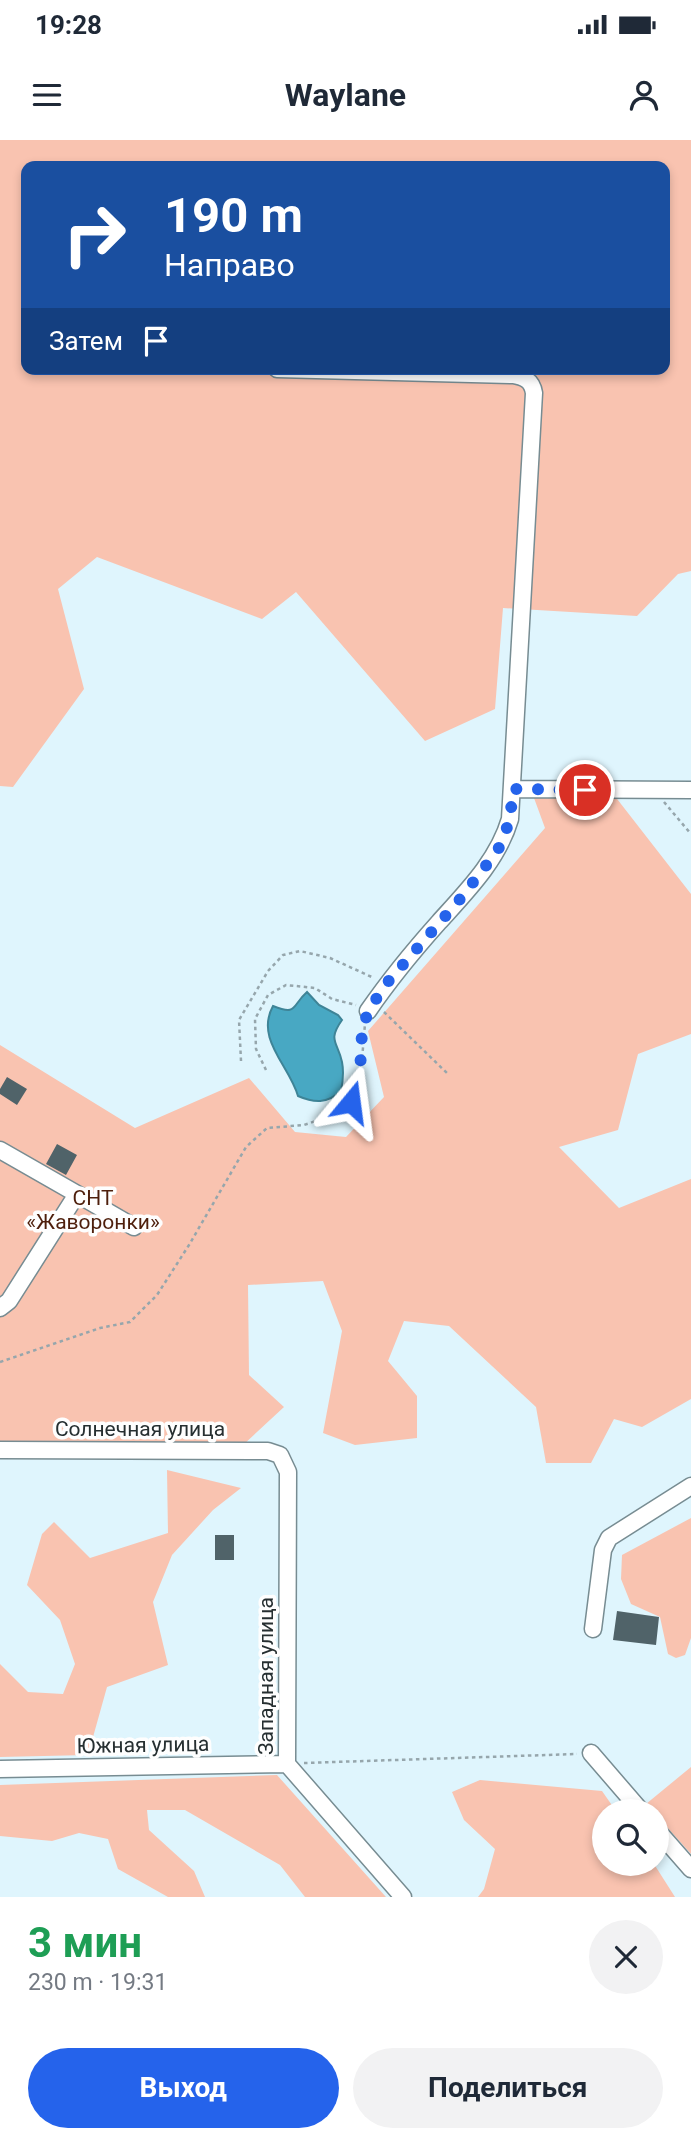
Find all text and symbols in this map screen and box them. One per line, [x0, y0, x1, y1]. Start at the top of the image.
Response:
text: 19:28 [35, 10, 102, 40]
icon: menu [28, 76, 66, 114]
text: Waylane [285, 76, 406, 114]
icon: person [625, 76, 663, 114]
text: 190 m [164, 187, 303, 244]
icon: right [49, 189, 140, 280]
text: Направо [164, 246, 295, 284]
icon: arrive [137, 322, 175, 360]
text: Затем [49, 326, 123, 356]
pin [555, 760, 615, 820]
icon: arrive [566, 771, 604, 809]
position arrow [314, 1065, 388, 1139]
park label: СНТ «Жаворонки» [26, 1186, 160, 1234]
street label: Солнечная улица [55, 1417, 225, 1441]
street label: Западная улица [254, 1597, 278, 1755]
street label: Южная улица [76, 1732, 210, 1758]
map controls [592, 1799, 669, 1876]
button: search [592, 1799, 669, 1876]
text: 3 мин [28, 1918, 142, 1967]
button: close [589, 1920, 663, 1994]
text: 230 m · 19:31 [28, 1969, 167, 1996]
button: Выход [28, 2048, 339, 2128]
button: Поделиться [353, 2048, 663, 2128]

